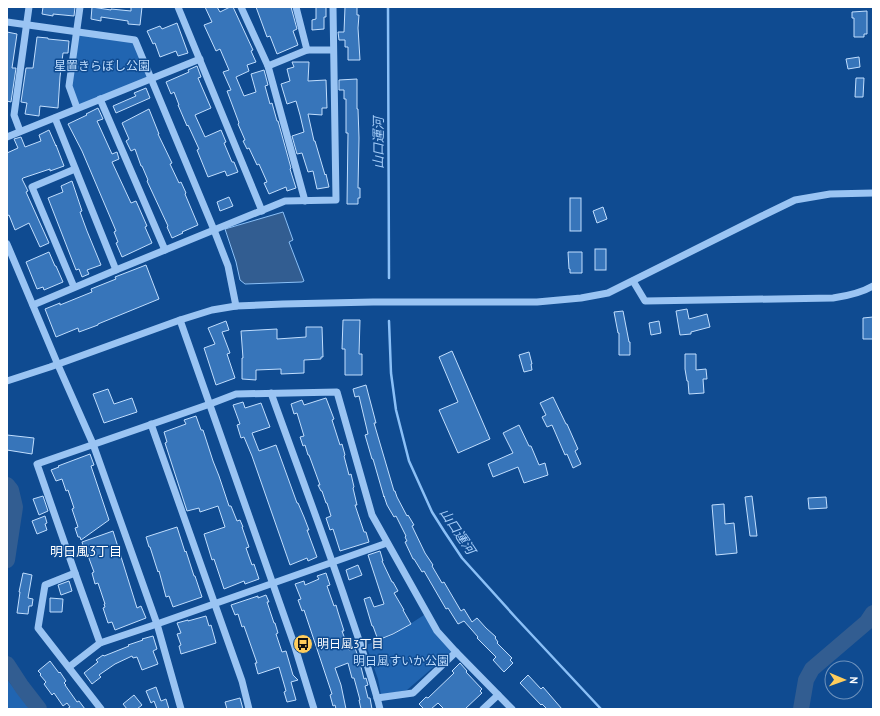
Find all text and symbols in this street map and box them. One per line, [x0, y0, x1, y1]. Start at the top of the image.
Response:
park label: 星置きらぼし公園 [54, 58, 150, 73]
water label: 山口運河 [370, 114, 387, 169]
water label: 山口運河 [436, 505, 481, 560]
district label: 明日風3丁目 [50, 543, 122, 560]
bus stop icon: 明日風3丁目 [292, 633, 314, 655]
place label: 明日風3丁目 [317, 636, 384, 651]
park label: 明日風すいか公園 [353, 653, 449, 668]
north arrow [824, 660, 864, 700]
text: N [847, 676, 861, 684]

